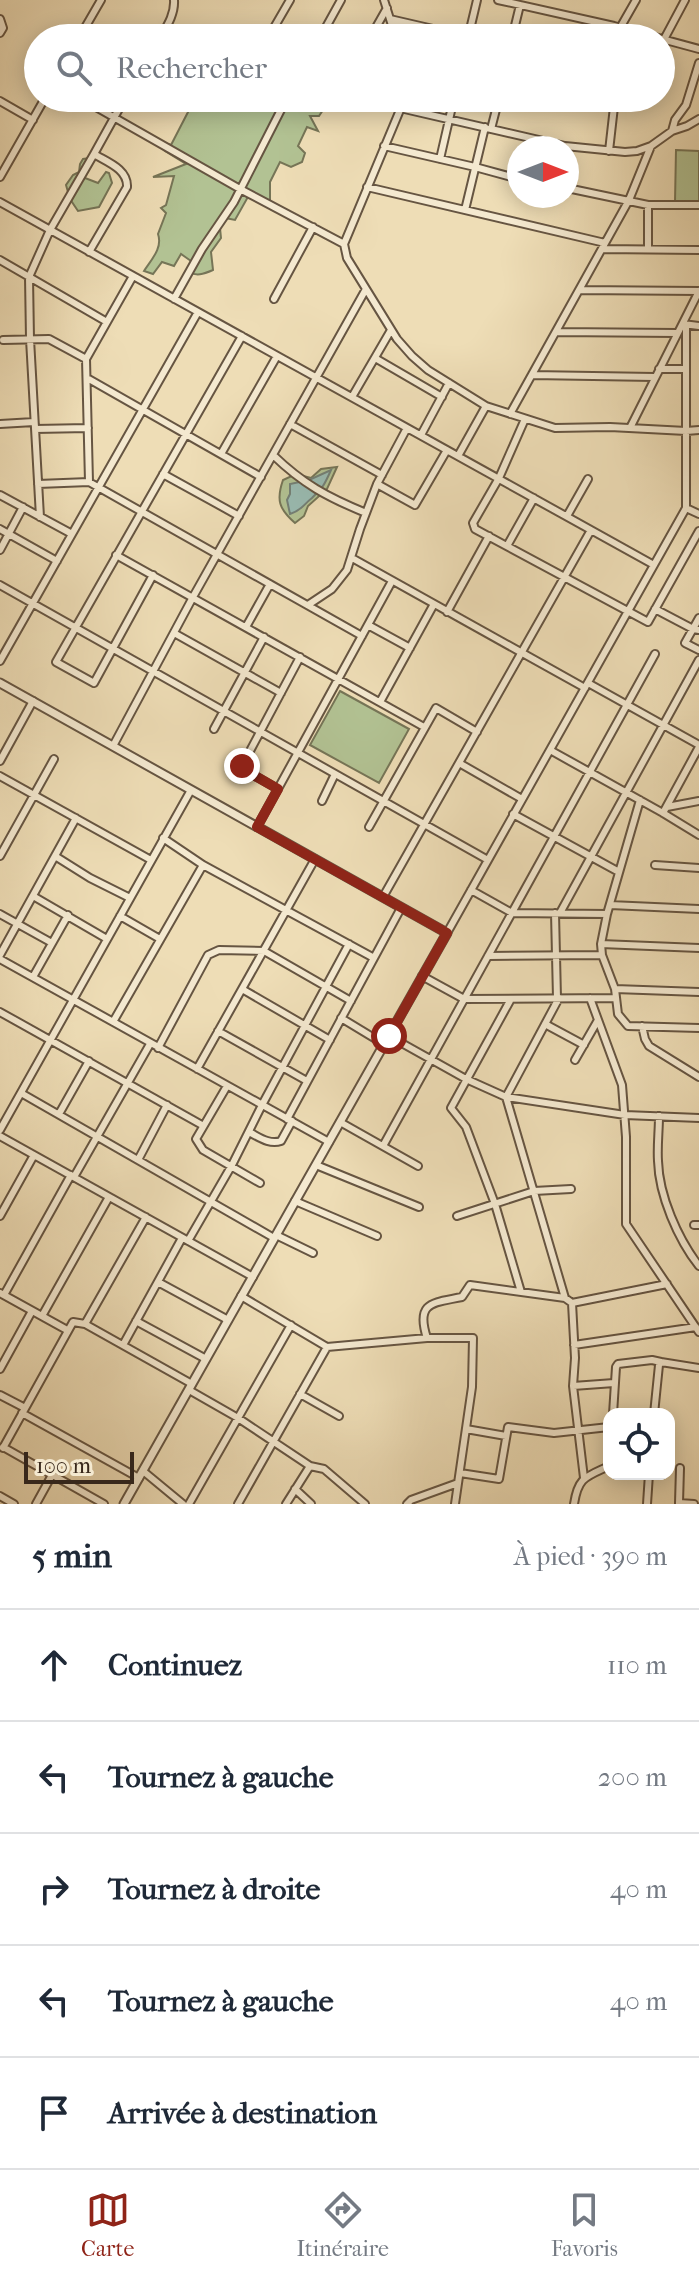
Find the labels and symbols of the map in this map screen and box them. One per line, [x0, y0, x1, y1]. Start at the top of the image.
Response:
north arrow [507, 136, 579, 208]
route end [224, 748, 260, 784]
route start [371, 1018, 407, 1054]
scale bar [24, 1448, 134, 1484]

